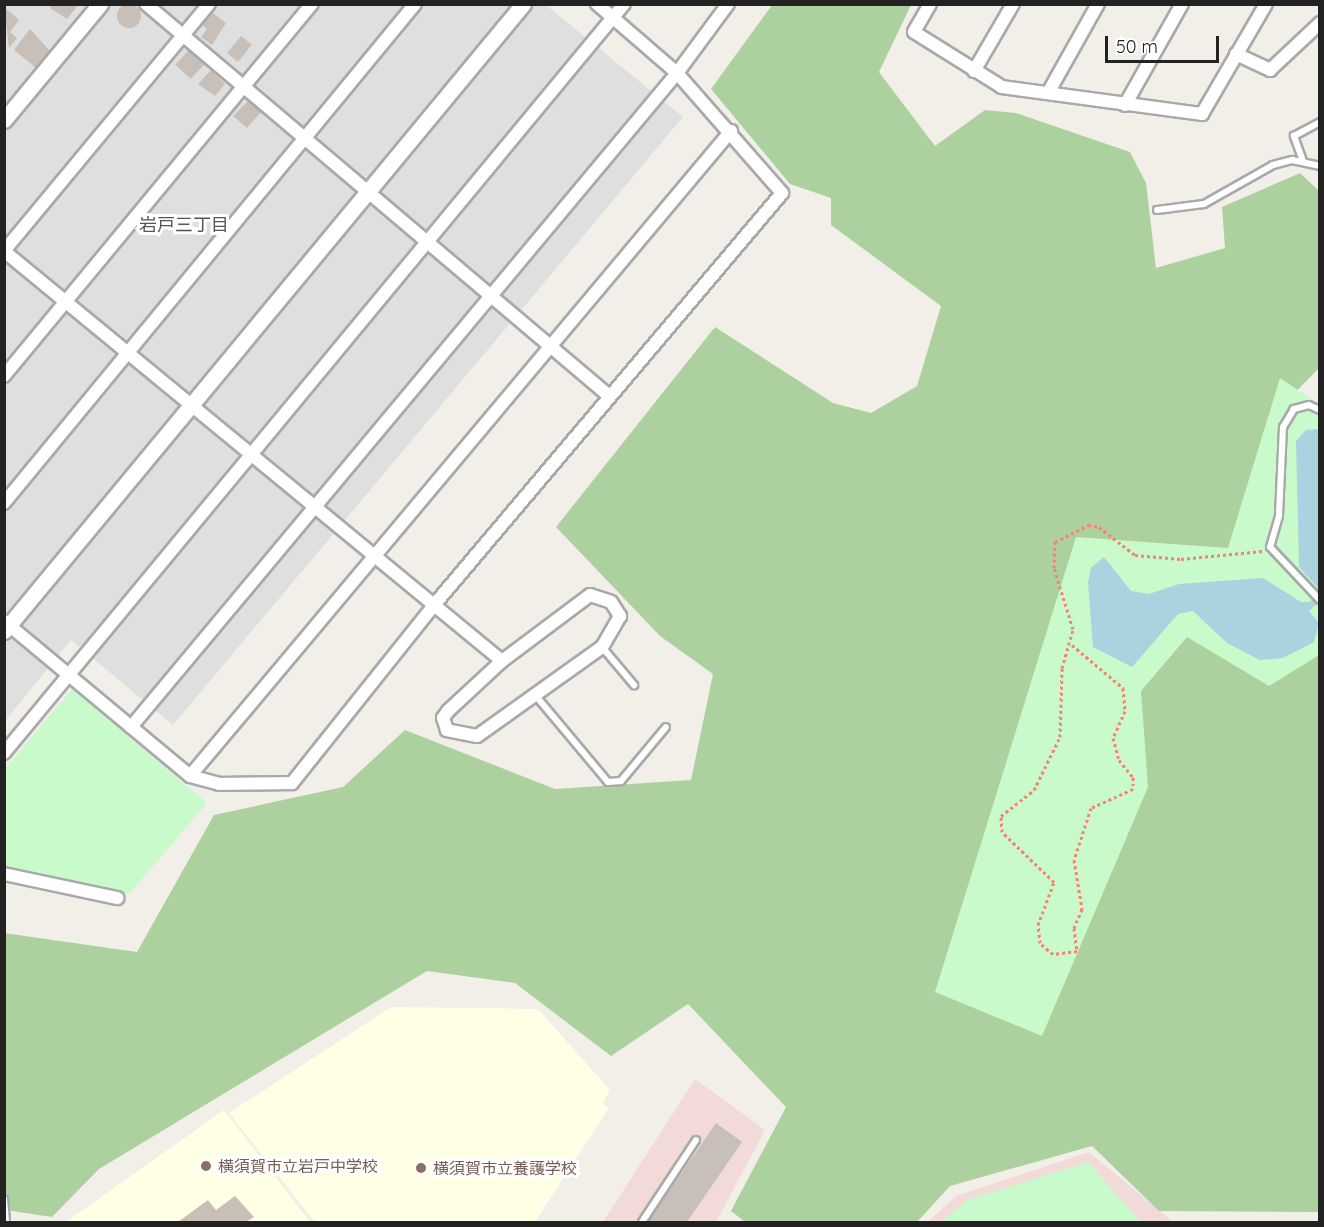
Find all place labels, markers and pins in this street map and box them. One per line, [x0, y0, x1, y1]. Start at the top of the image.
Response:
place label: 横須賀市立岩戸中学校 [218, 1156, 378, 1176]
place label: 横須賀市立養護学校 [433, 1158, 577, 1178]
marker: 横須賀市立岩戸中学校 [199, 1159, 213, 1173]
marker: 横須賀市立養護学校 [414, 1161, 428, 1175]

